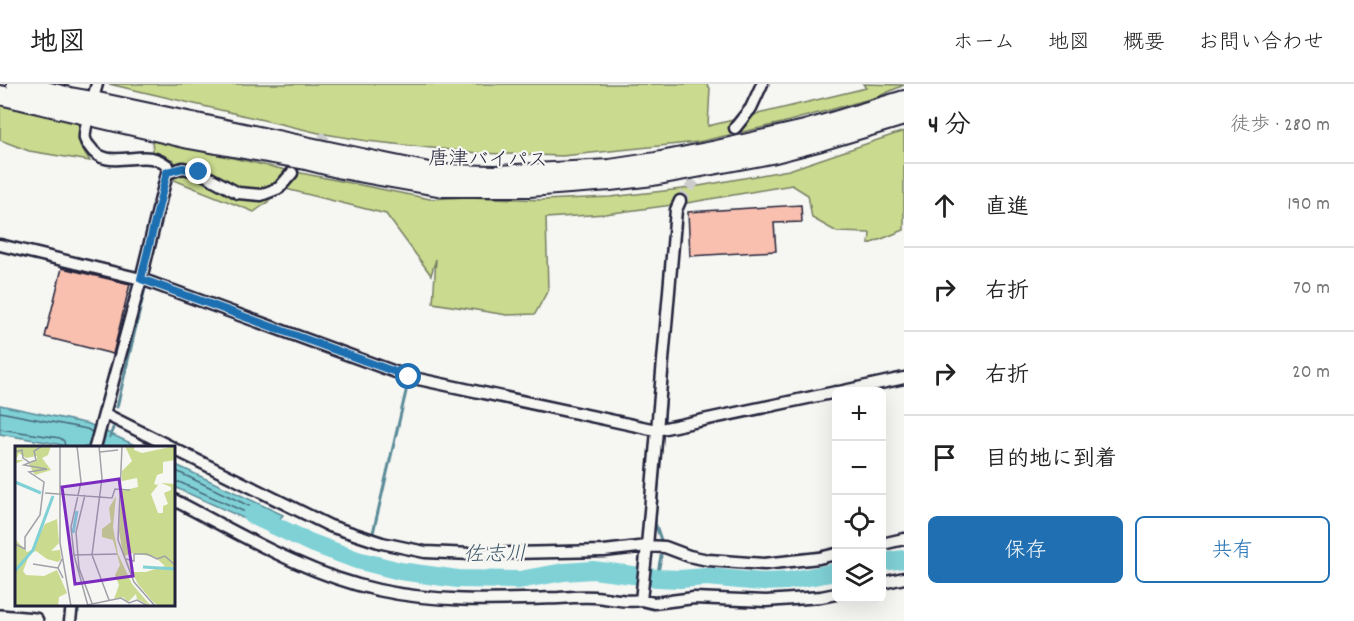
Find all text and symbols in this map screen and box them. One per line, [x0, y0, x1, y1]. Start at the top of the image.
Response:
text: 地図 [30, 25, 86, 65]
text: ホーム [953, 29, 1015, 59]
text: 地図 [1048, 29, 1090, 59]
text: 概要 [1123, 29, 1165, 59]
text: お問い合わせ [1198, 29, 1324, 59]
text: 4 分 [928, 108, 971, 145]
text: 徒歩 · 280 m [1230, 112, 1330, 140]
street label: 唐津バイパス [428, 146, 548, 176]
route end [185, 158, 211, 184]
icon: ahead [928, 189, 961, 222]
text: 190 m [1287, 191, 1330, 219]
text: 直進 [985, 193, 1029, 224]
icon: right [928, 273, 961, 306]
text: 70 m [1293, 275, 1330, 303]
text: 右折 [985, 277, 1029, 308]
icon: right [928, 357, 961, 390]
text: 20 m [1292, 359, 1330, 387]
text: 右折 [985, 361, 1029, 392]
route start [395, 363, 421, 389]
map controls [832, 387, 886, 603]
button: + [832, 387, 886, 441]
button: − [832, 441, 886, 495]
icon: arrive [928, 441, 961, 474]
text: 目的地に到着 [985, 445, 1117, 476]
inset map [15, 446, 176, 606]
button: locate [832, 495, 886, 549]
button: 保存 [928, 516, 1123, 583]
button: 共有 [1135, 516, 1330, 583]
water label: 佐志川 [463, 540, 527, 572]
button: layers [832, 549, 886, 603]

